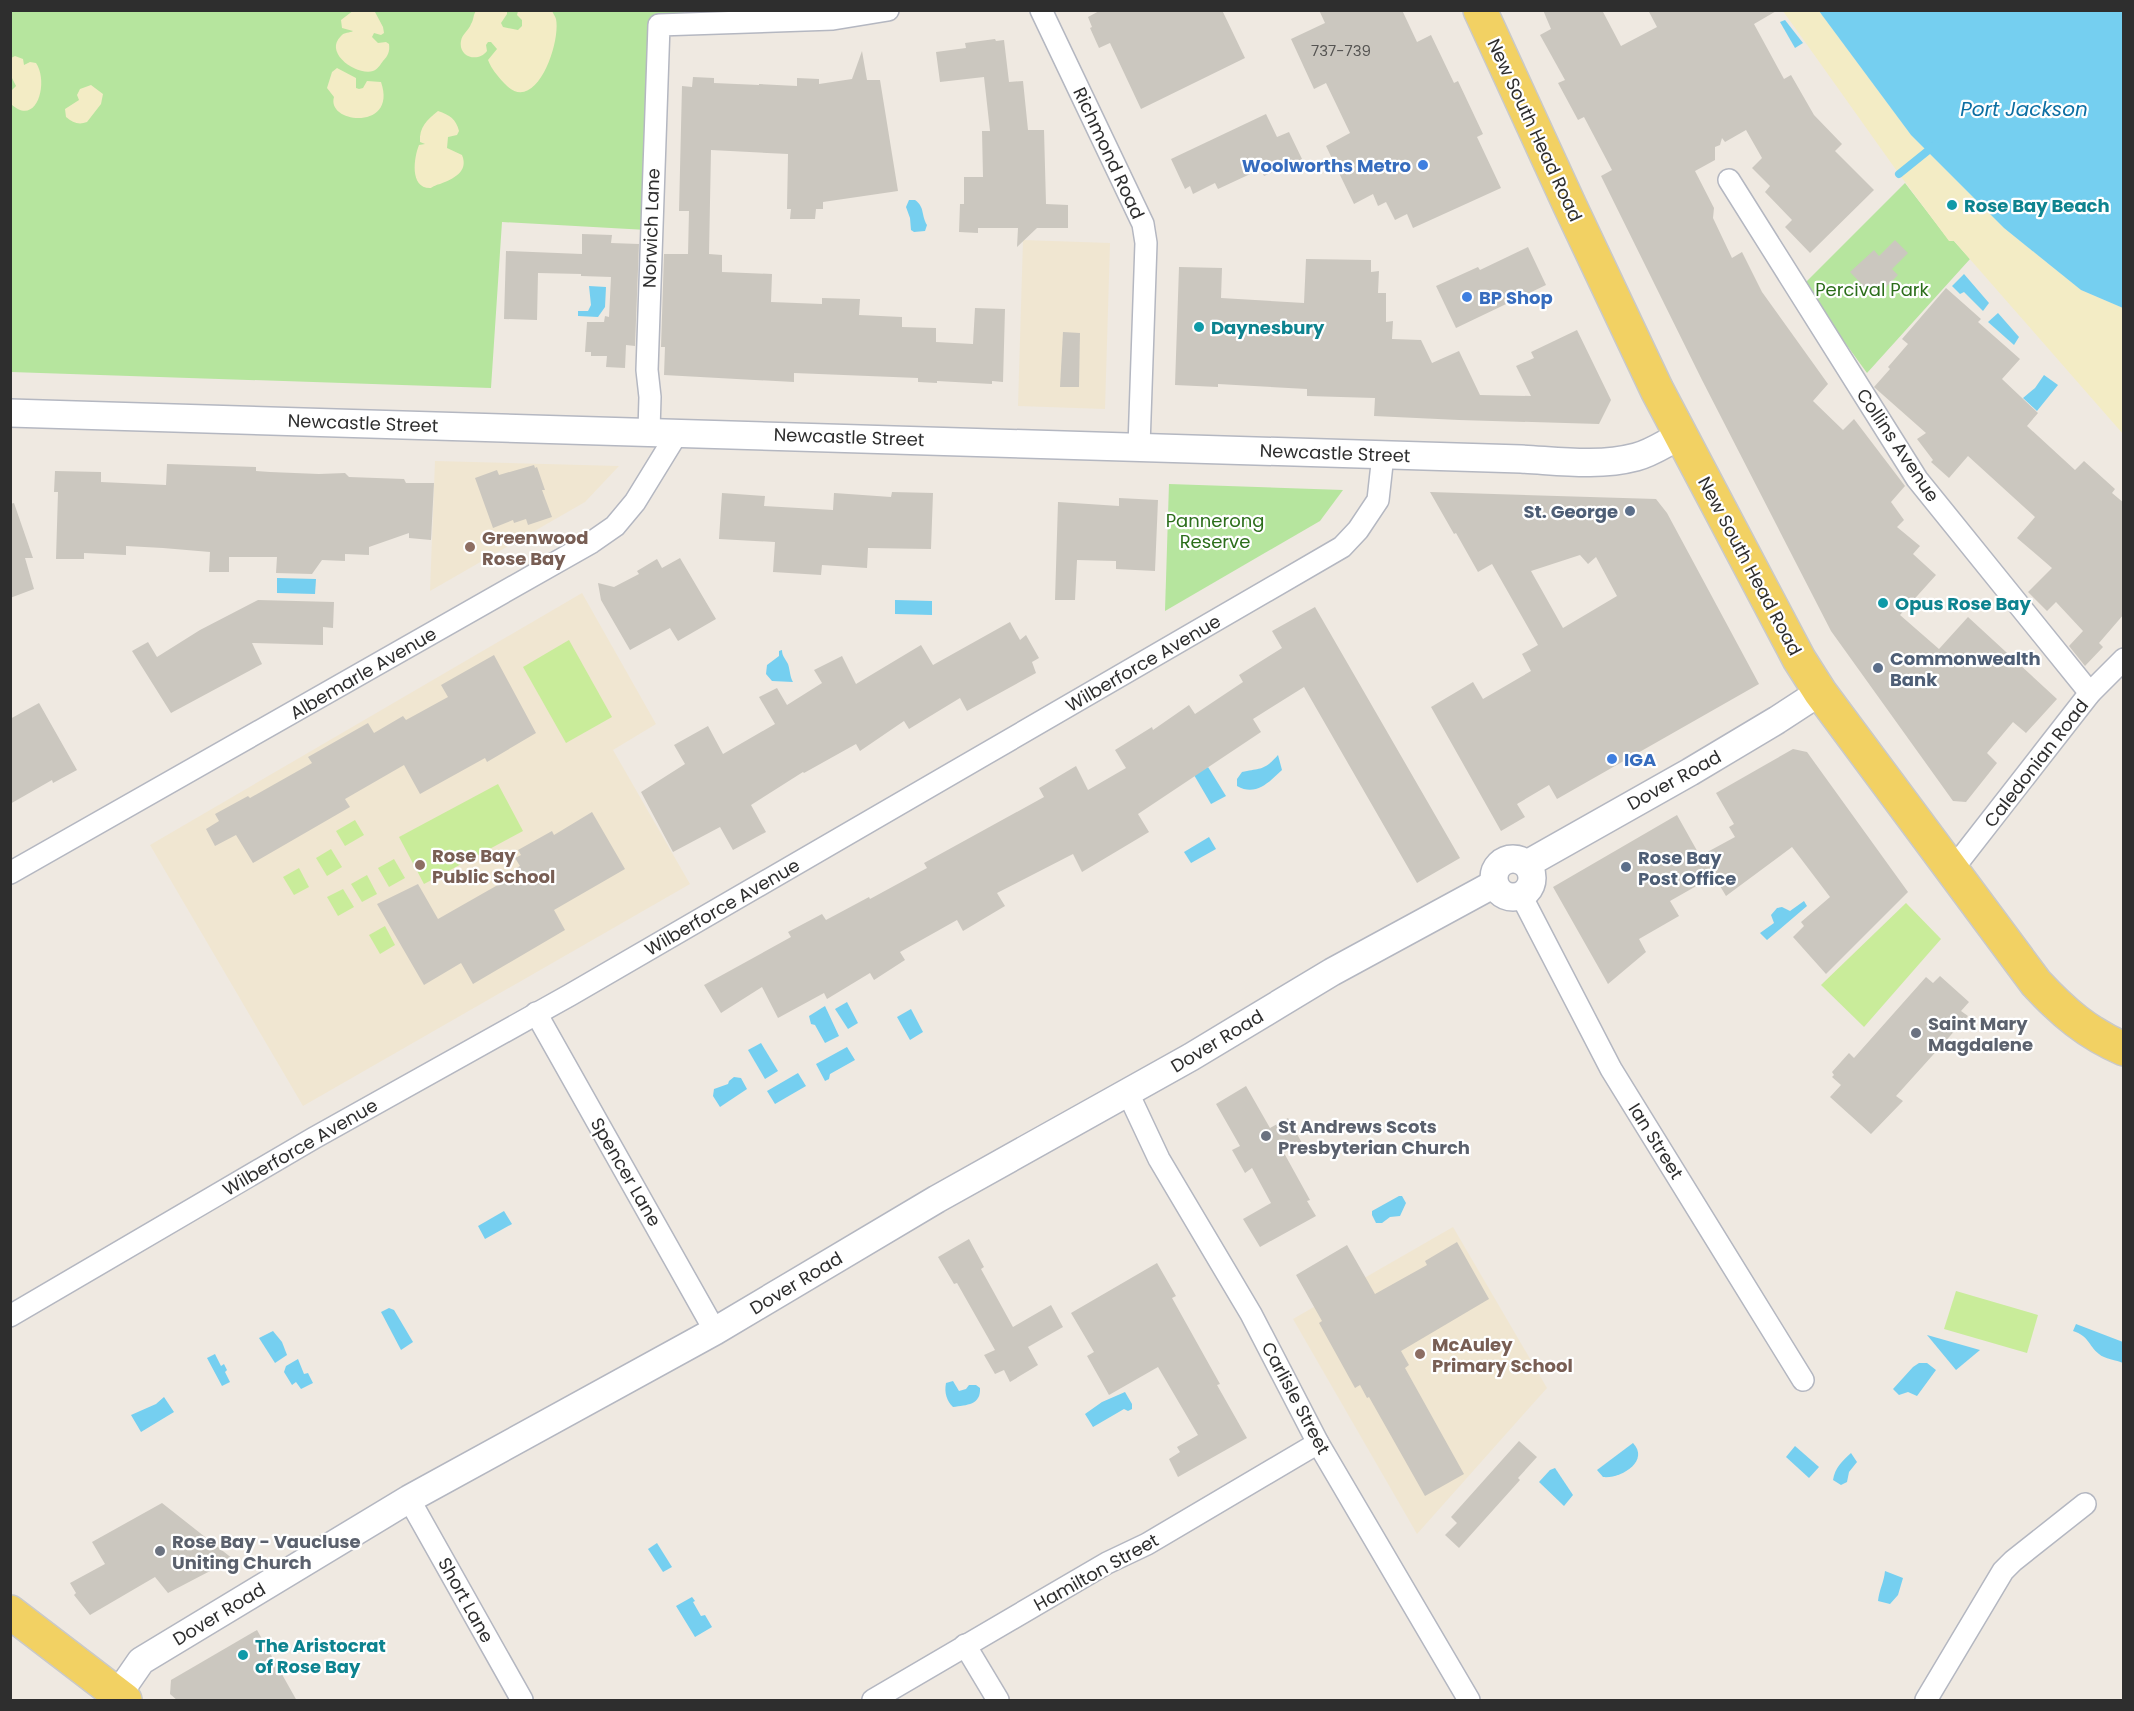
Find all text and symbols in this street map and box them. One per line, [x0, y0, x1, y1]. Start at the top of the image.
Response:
street label: New South Head Road [1482, 34, 1588, 226]
house number: 737-739 [1311, 40, 1371, 61]
street label: Richmond Road [1067, 83, 1151, 223]
water label: Port Jackson [1960, 95, 2088, 123]
place label: Woolworths Metro [1242, 153, 1411, 178]
marker: Woolworths Metro [1416, 158, 1430, 172]
street label: Norwich Lane [636, 168, 666, 288]
place label: Rose Bay Beach [1964, 193, 2110, 218]
marker: Rose Bay Beach [1945, 198, 1959, 212]
park label: Percival Park [1815, 277, 1930, 302]
place label: BP Shop [1479, 285, 1553, 310]
marker: BP Shop [1460, 290, 1474, 304]
place label: Daynesbury [1211, 315, 1325, 340]
marker: Daynesbury [1192, 320, 1206, 334]
street label: Collins Avenue [1851, 383, 1945, 507]
street label: Newcastle Street [287, 408, 439, 438]
street label: Newcastle Street [773, 422, 925, 452]
street label: Newcastle Street [1259, 438, 1411, 468]
street label: New South Head Road [1692, 472, 1808, 660]
place label: St. George [1523, 499, 1618, 524]
marker: St. George [1623, 504, 1637, 518]
park label: Pannerong Reserve [1166, 508, 1264, 554]
place label: Greenwood Rose Bay [482, 525, 588, 571]
marker: Greenwood Rose Bay [463, 540, 477, 554]
place label: Opus Rose Bay [1895, 591, 2032, 616]
marker: Opus Rose Bay [1876, 596, 1890, 610]
street label: Wilberforce Avenue [1061, 608, 1225, 718]
street label: Albemarle Avenue [285, 621, 441, 725]
place label: Commonwealth Bank [1890, 646, 2041, 692]
marker: Commonwealth Bank [1871, 661, 1885, 675]
street label: Caledonian Road [1978, 694, 2094, 832]
street label: Dover Road [1623, 744, 1725, 816]
place label: IGA [1624, 747, 1656, 772]
marker: IGA [1605, 752, 1619, 766]
place label: Rose Bay Public School [432, 843, 555, 889]
place label: Rose Bay Post Office [1638, 845, 1736, 891]
street label: Wilberforce Avenue [640, 852, 804, 962]
marker: Rose Bay Public School [413, 858, 427, 872]
marker: Rose Bay Post Office [1619, 860, 1633, 874]
street label: Dover Road [1166, 1004, 1268, 1078]
place label: Saint Mary Magdalene [1928, 1011, 2033, 1057]
marker: Saint Mary Magdalene [1909, 1026, 1923, 1040]
street label: Wilberforce Avenue [218, 1092, 382, 1202]
street label: Ian Street [1623, 1098, 1689, 1184]
street label: Spencer Lane [585, 1113, 667, 1231]
place label: St Andrews Scots Presbyterian Church [1278, 1114, 1470, 1160]
marker: St Andrews Scots Presbyterian Church [1259, 1129, 1273, 1143]
street label: Dover Road [745, 1246, 847, 1320]
place label: McAuley Primary School [1432, 1332, 1573, 1378]
street label: Carlisle Street [1256, 1337, 1336, 1459]
marker: McAuley Primary School [1413, 1347, 1427, 1361]
street label: Hamilton Street [1029, 1527, 1163, 1617]
place label: Rose Bay - Vaucluse Uniting Church [172, 1529, 361, 1575]
marker: Rose Bay - Vaucluse Uniting Church [153, 1544, 167, 1558]
street label: Short Lane [432, 1553, 500, 1647]
street label: Dover Road [168, 1577, 270, 1651]
place label: The Aristocrat of Rose Bay [255, 1633, 386, 1679]
marker: The Aristocrat of Rose Bay [236, 1648, 250, 1662]

